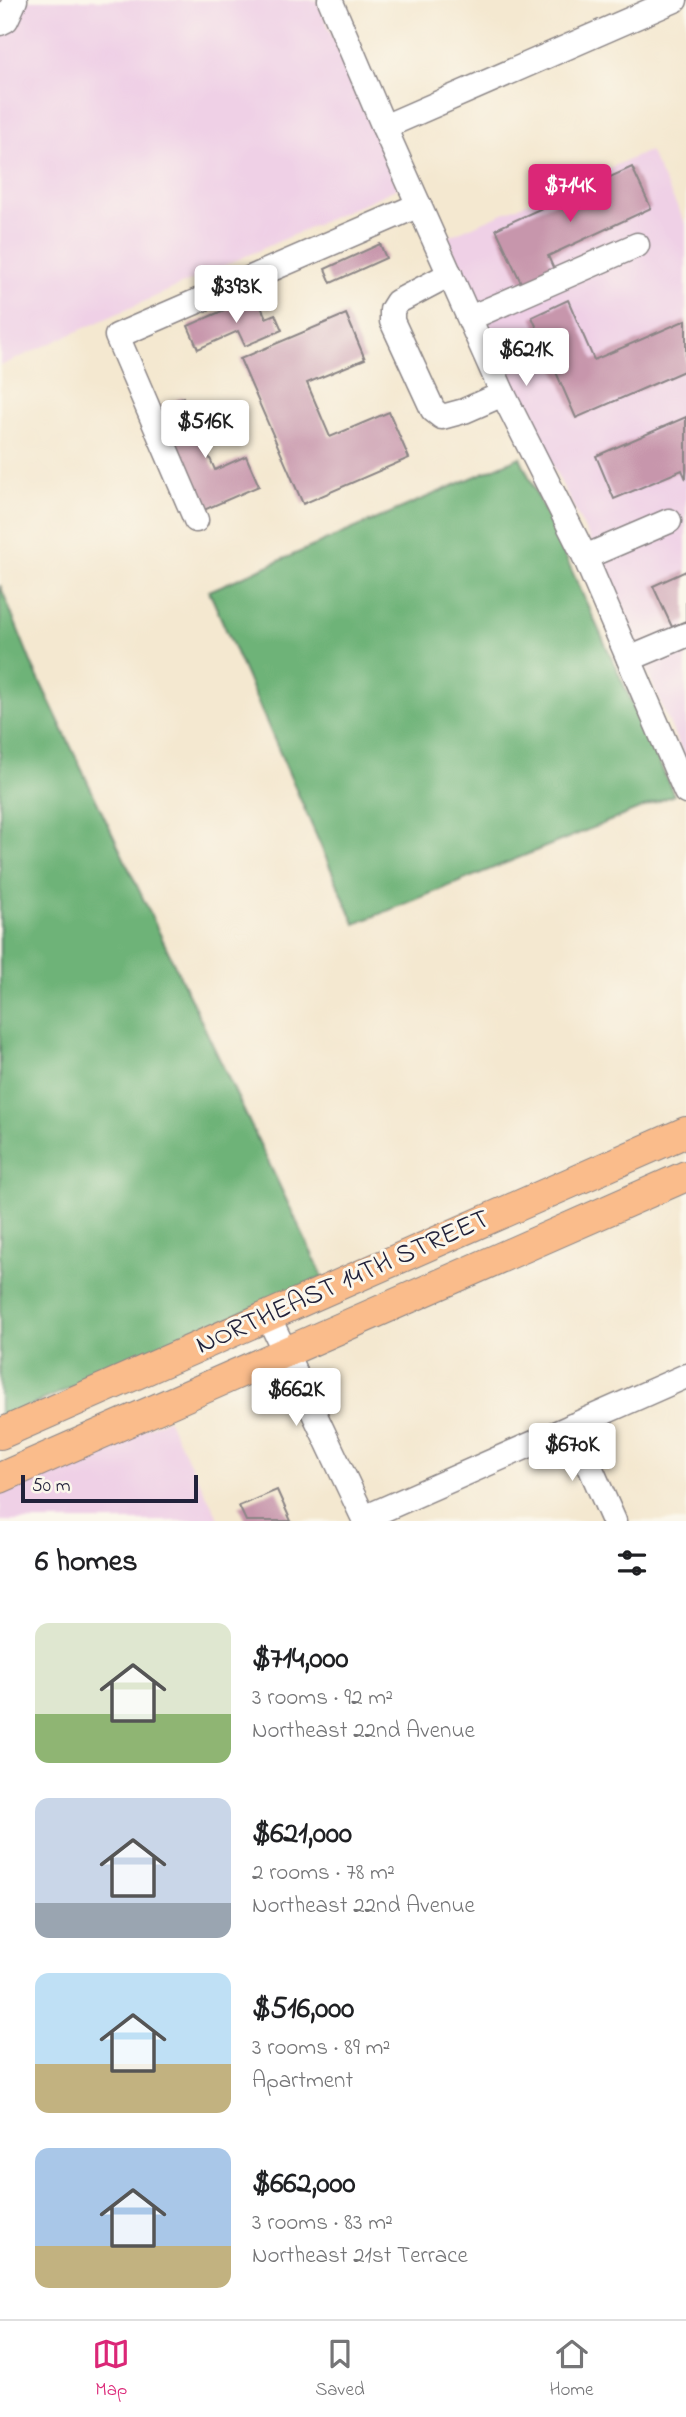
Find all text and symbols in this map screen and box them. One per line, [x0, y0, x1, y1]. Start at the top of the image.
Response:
pin: $714K [521, 164, 619, 224]
text: $714K [544, 170, 596, 203]
pin: $393K [187, 266, 285, 325]
text: $393K [211, 271, 262, 304]
pin: $621K [477, 328, 575, 388]
text: $621K [499, 334, 553, 367]
pin: $516K [156, 400, 254, 460]
text: $516K [177, 406, 233, 439]
street label: NORTHEAST 14TH STREET [189, 1200, 497, 1366]
pin: $662K [247, 1368, 345, 1428]
text: $662K [268, 1374, 324, 1407]
pin: $670K [523, 1424, 621, 1483]
text: $670K [545, 1429, 599, 1462]
scale bar [21, 1472, 198, 1504]
text: 50 m [32, 1473, 71, 1500]
text: 6 homes [35, 1541, 138, 1585]
icon: filters [613, 1544, 651, 1582]
text: $714,000 [252, 1638, 348, 1682]
icon: home [91, 1651, 175, 1735]
text: 3 rooms · 92 m² [252, 1682, 393, 1715]
text: Northeast 22nd Avenue [252, 1715, 475, 1748]
text: $621,000 [252, 1813, 352, 1857]
icon: home [91, 1826, 175, 1910]
text: 2 rooms · 78 m² [252, 1857, 395, 1890]
text: Northeast 22nd Avenue [252, 1890, 475, 1923]
text: $516,000 [252, 1988, 354, 2032]
icon: home [91, 2001, 175, 2085]
text: 3 rooms · 89 m² [252, 2032, 390, 2065]
text: Apartment [252, 2065, 353, 2098]
text: $662,000 [252, 2163, 356, 2207]
icon: home [91, 2176, 175, 2260]
text: 3 rooms · 83 m² [252, 2207, 393, 2240]
text: Northeast 21st Terrace [252, 2240, 468, 2273]
tab: Map [92, 2335, 130, 2404]
tab: Saved [315, 2335, 365, 2404]
tab: Home [549, 2335, 594, 2404]

